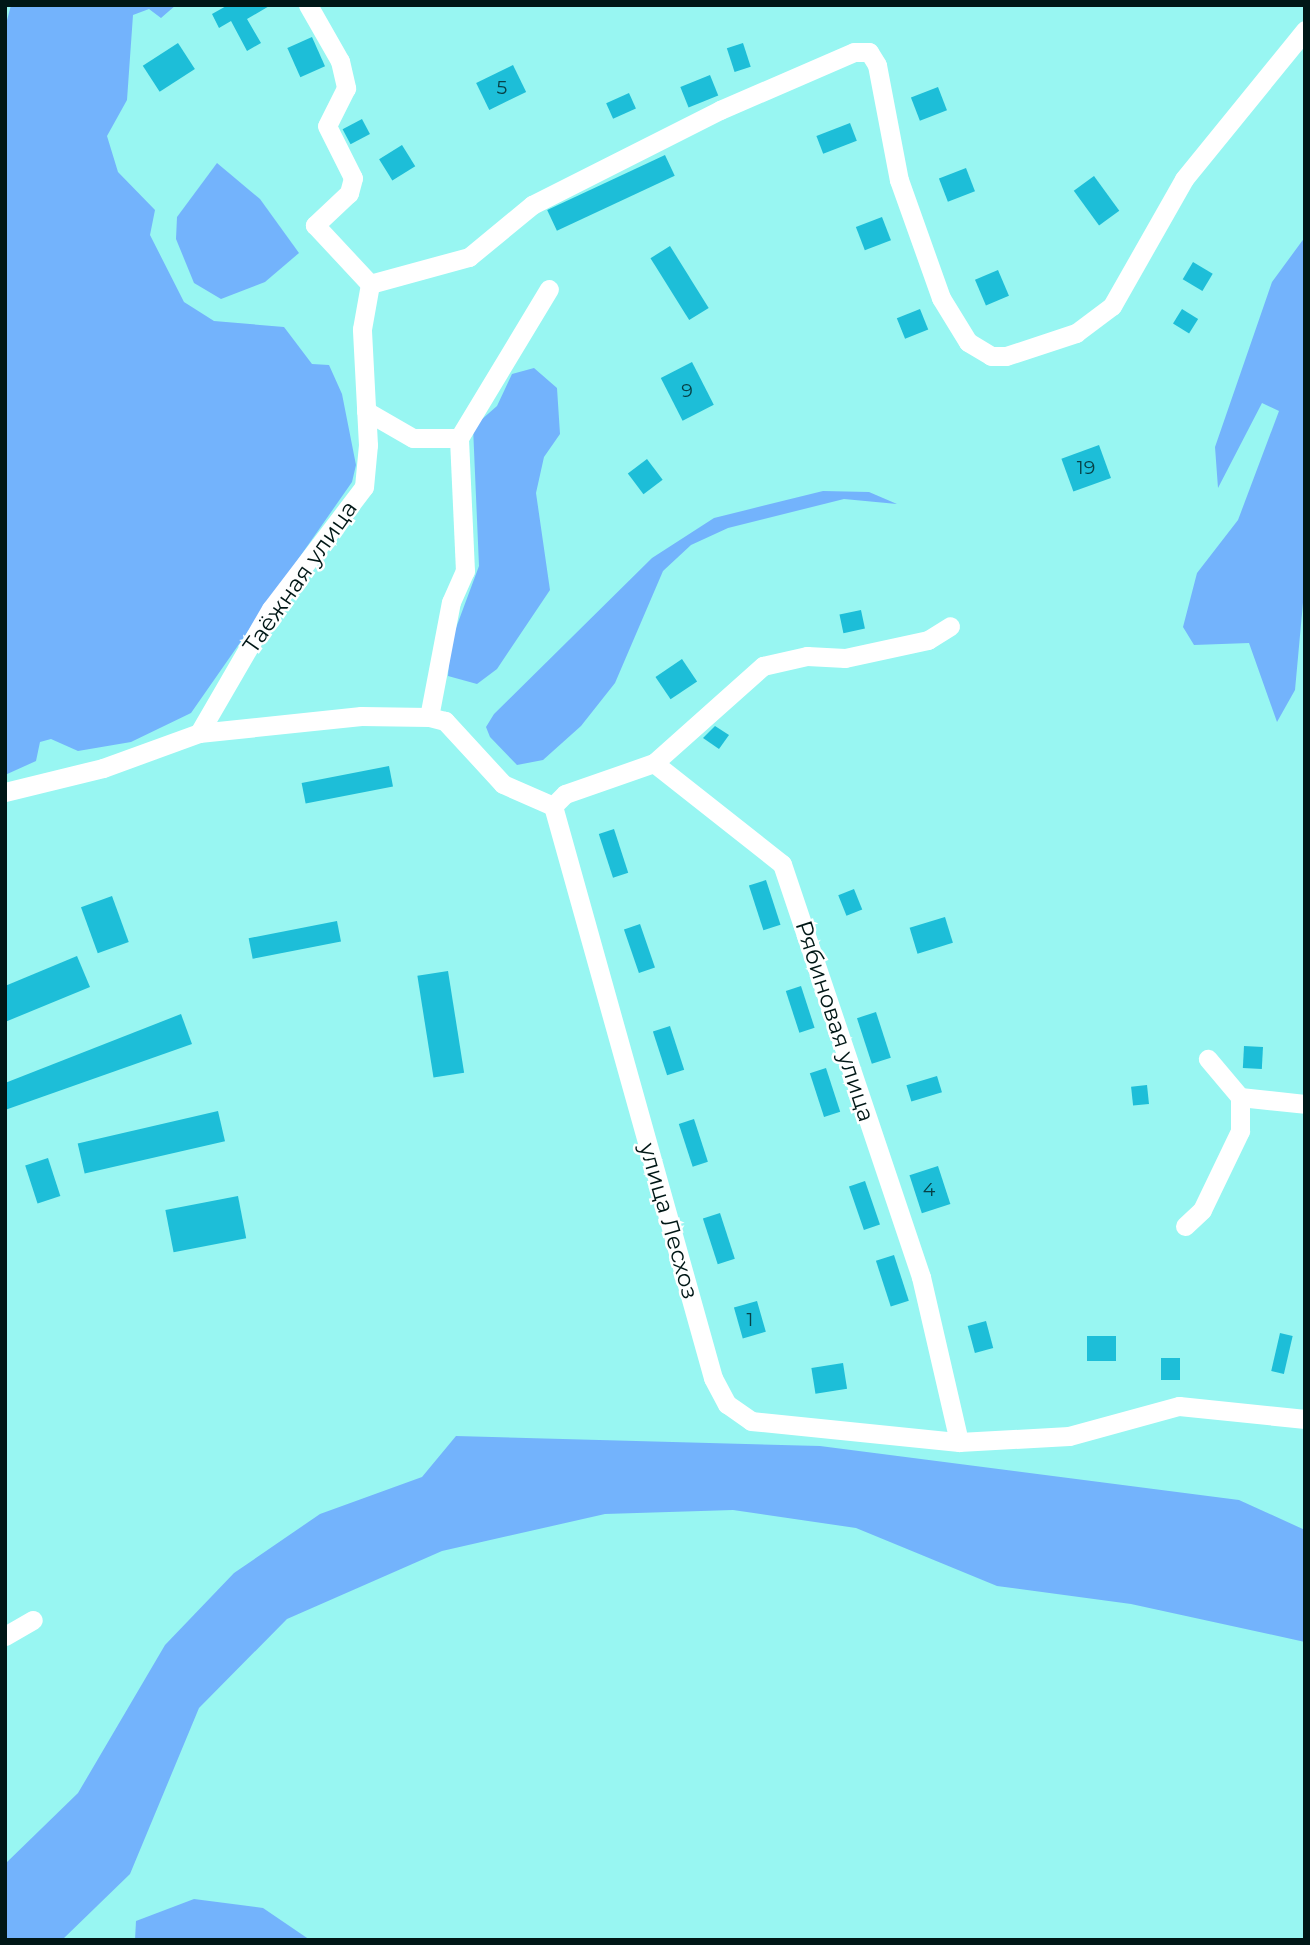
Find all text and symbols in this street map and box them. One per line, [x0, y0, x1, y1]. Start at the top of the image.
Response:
house number: 5 [497, 77, 507, 99]
house number: 9 [681, 380, 693, 402]
house number: 19 [1077, 457, 1095, 479]
street label: Таёжная улица [237, 495, 363, 659]
street label: Рябиновая улица [789, 917, 881, 1125]
street label: улица Лесхоз [634, 1140, 704, 1302]
house number: 4 [923, 1179, 935, 1201]
house number: 1 [747, 1309, 753, 1331]

